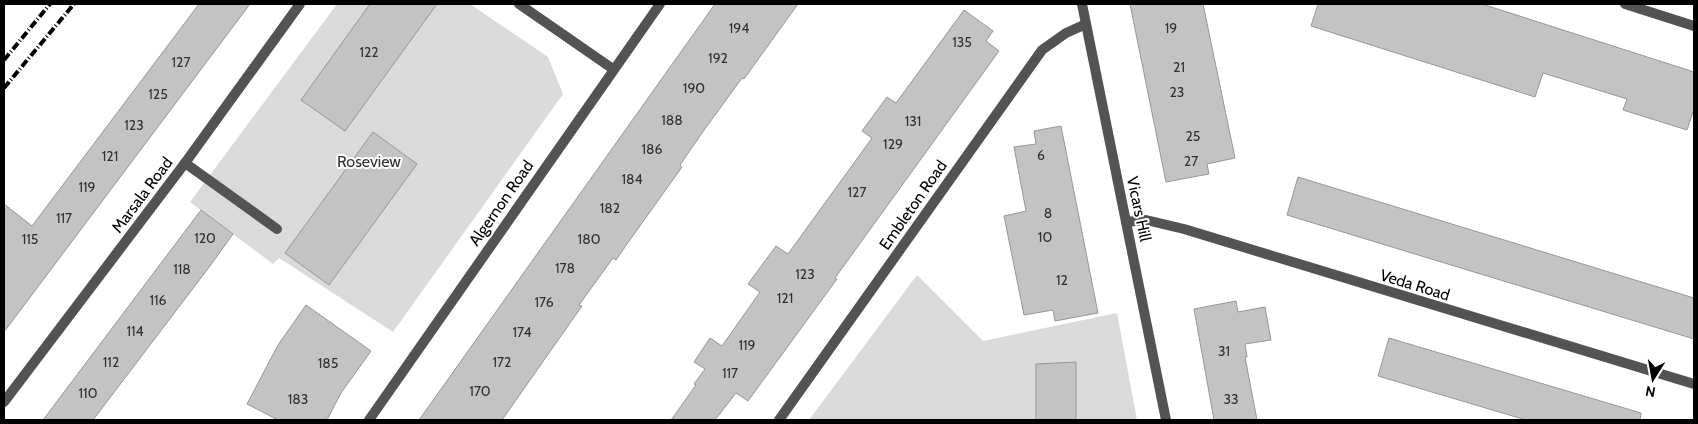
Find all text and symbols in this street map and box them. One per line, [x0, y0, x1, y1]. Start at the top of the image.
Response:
house number: 194 [729, 19, 749, 37]
house number: 19 [1165, 19, 1177, 37]
house number: 135 [952, 33, 972, 51]
house number: 122 [359, 43, 379, 61]
house number: 192 [708, 49, 728, 67]
house number: 127 [172, 53, 190, 71]
house number: 21 [1173, 58, 1185, 76]
house number: 190 [683, 79, 705, 97]
house number: 23 [1170, 83, 1184, 101]
house number: 125 [148, 85, 168, 103]
house number: 188 [661, 111, 683, 129]
house number: 131 [905, 112, 921, 130]
house number: 123 [124, 116, 144, 134]
house number: 25 [1186, 127, 1200, 145]
house number: 129 [883, 135, 903, 153]
house number: 186 [642, 140, 663, 158]
house number: 6 [1037, 146, 1045, 164]
house number: 121 [102, 147, 118, 165]
park label: Roseview [337, 152, 401, 171]
house number: 27 [1184, 152, 1198, 170]
street label: Marsala Road [107, 153, 177, 237]
street label: Algernon Road [465, 157, 537, 249]
street label: Embleton Road [875, 157, 951, 253]
house number: 184 [621, 170, 643, 188]
street label: Vicars Hill [1123, 175, 1155, 244]
house number: 119 [78, 178, 96, 196]
house number: 127 [848, 183, 866, 201]
house number: 182 [600, 199, 620, 217]
house number: 8 [1044, 204, 1052, 222]
house number: 117 [56, 209, 72, 227]
house number: 10 [1038, 228, 1052, 246]
house number: 120 [194, 229, 216, 247]
house number: 115 [22, 230, 38, 248]
house number: 180 [578, 230, 601, 248]
house number: 178 [555, 259, 575, 277]
house number: 118 [173, 260, 191, 278]
house number: 123 [795, 265, 815, 283]
street label: Veda Road [1378, 265, 1452, 305]
house number: 12 [1056, 271, 1068, 289]
house number: 121 [777, 289, 793, 307]
house number: 116 [149, 291, 167, 309]
house number: 176 [534, 293, 554, 311]
house number: 114 [126, 322, 144, 340]
house number: 174 [512, 323, 532, 341]
house number: 119 [738, 336, 756, 354]
house number: 31 [1218, 342, 1230, 360]
house number: 112 [103, 353, 119, 371]
house number: 172 [493, 353, 511, 371]
house number: 185 [318, 354, 338, 372]
north arrow [1628, 354, 1678, 404]
house number: 117 [722, 364, 738, 382]
house number: 170 [469, 382, 491, 400]
text: N [1644, 382, 1657, 402]
house number: 110 [79, 384, 98, 402]
house number: 183 [288, 390, 308, 408]
house number: 33 [1223, 390, 1239, 408]

